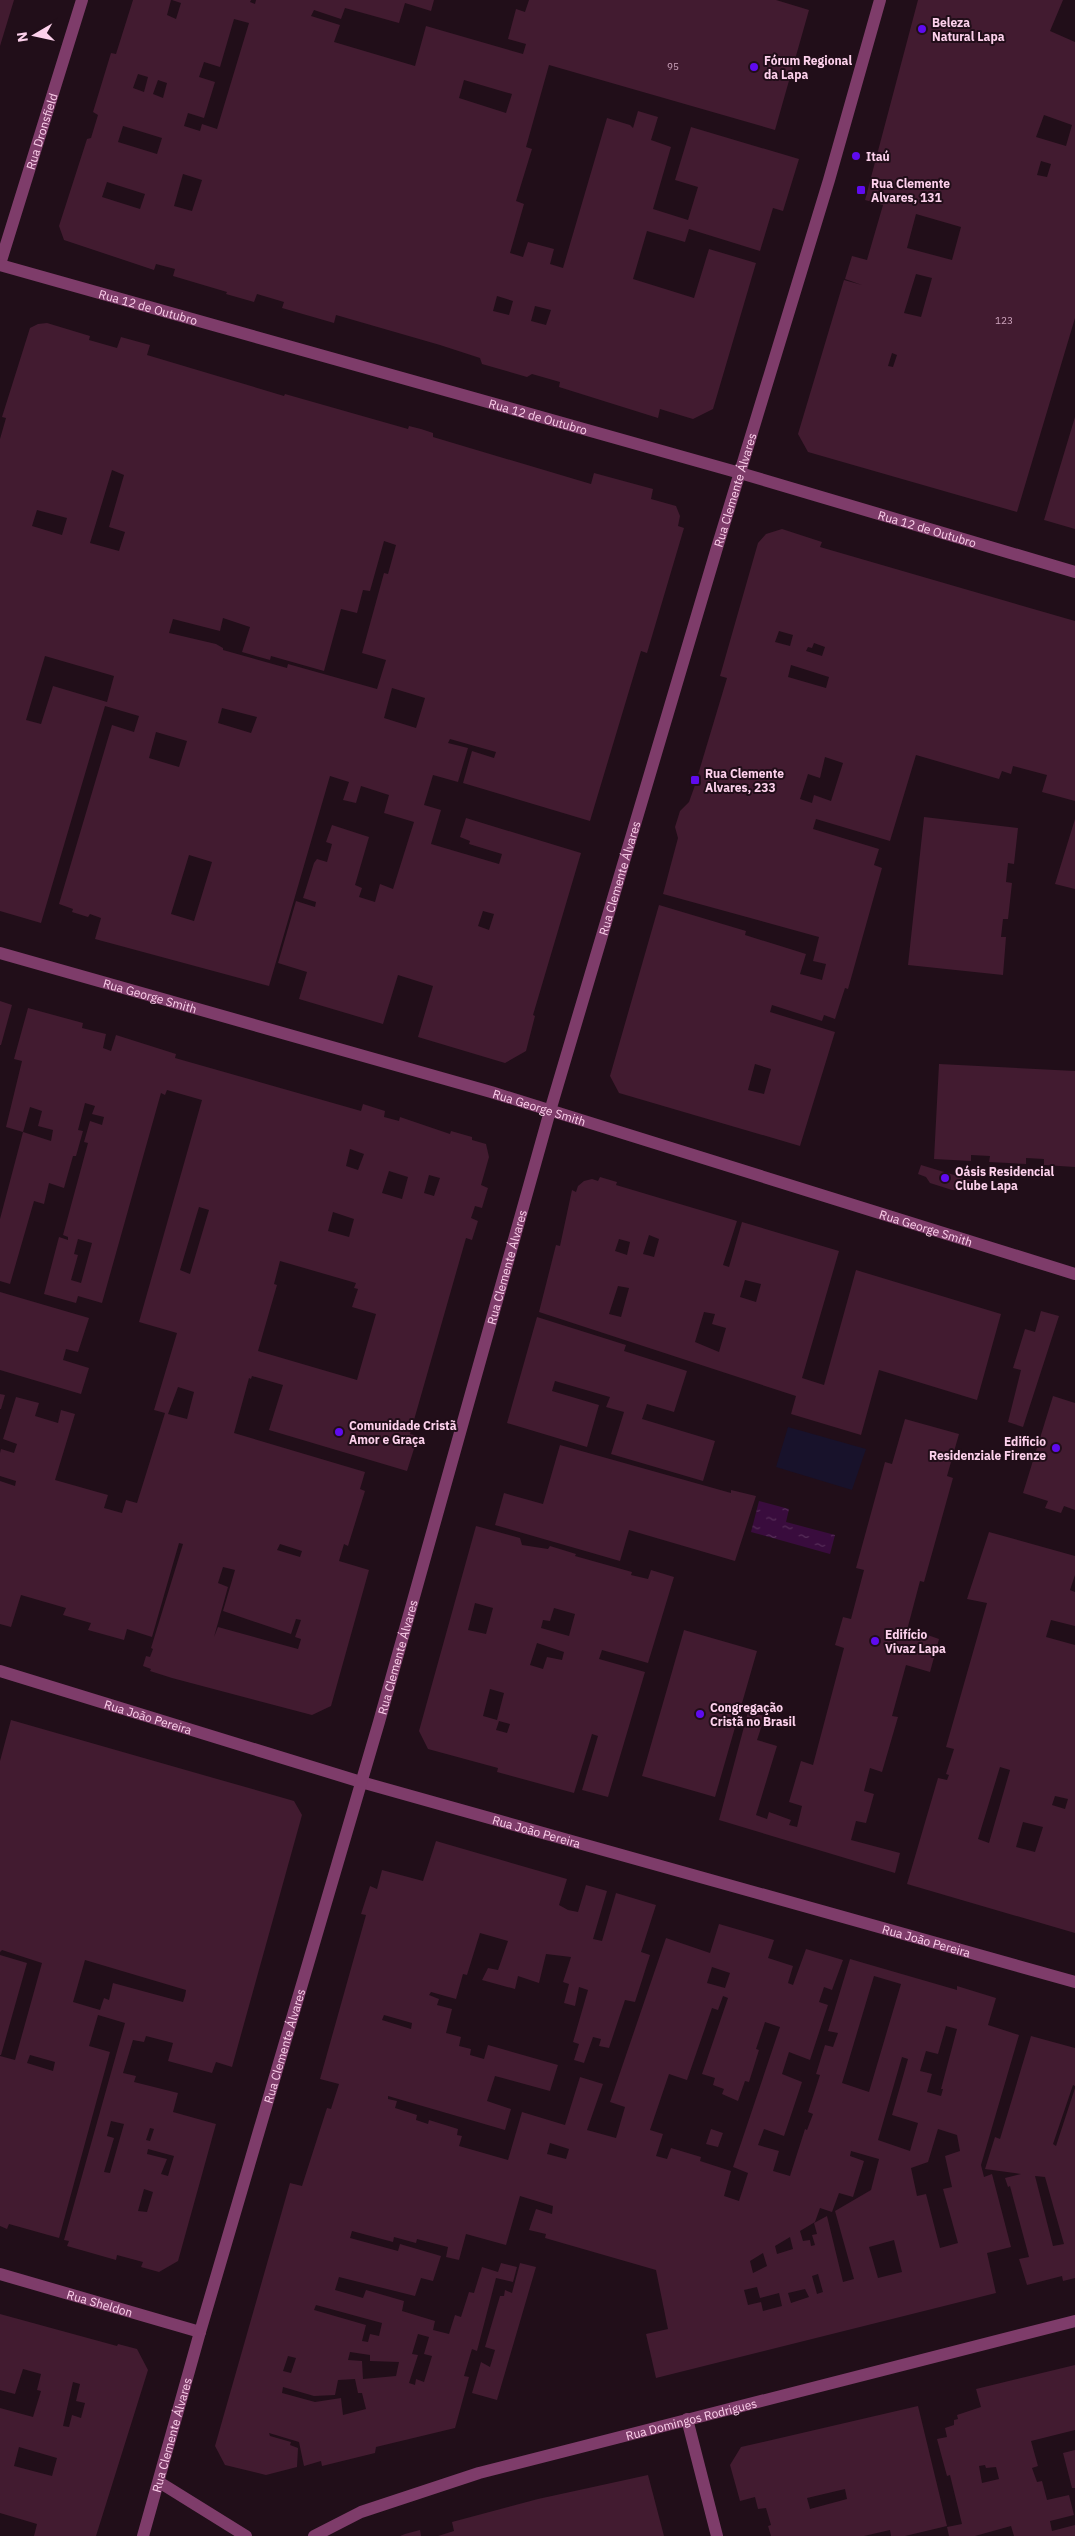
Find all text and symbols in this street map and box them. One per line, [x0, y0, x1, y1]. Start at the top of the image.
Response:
north arrow [10, 10, 60, 60]
place label: Beleza Natural Lapa [932, 15, 1005, 44]
marker: Beleza Natural Lapa [916, 23, 928, 35]
text: N [12, 31, 32, 43]
place label: Fórum Regional da Lapa [764, 53, 852, 82]
house number: 95 [667, 60, 679, 73]
marker: Fórum Regional da Lapa [748, 61, 760, 73]
street label: Rua Dronsfield [22, 91, 60, 171]
place label: Itaú [866, 149, 890, 164]
marker: Itaú [850, 150, 862, 162]
place label: Rua Clemente Alvares, 131 [871, 176, 950, 205]
marker: Rua Clemente Alvares, 131 [855, 184, 867, 196]
street label: Rua 12 de Outubro [97, 286, 200, 328]
house number: 123 [995, 314, 1013, 327]
street label: Rua 12 de Outubro [487, 395, 589, 437]
street label: Rua Clemente Álvares [710, 431, 759, 549]
street label: Rua 12 de Outubro [876, 507, 979, 550]
place label: Rua Clemente Alvares, 233 [705, 766, 784, 795]
marker: Rua Clemente Alvares, 233 [689, 774, 701, 786]
street label: Rua Clemente Álvares [595, 819, 643, 937]
street label: Rua George Smith [101, 975, 199, 1016]
street label: Rua George Smith [491, 1086, 588, 1129]
place label: Oásis Residencial Clube Lapa [955, 1164, 1055, 1193]
marker: Oásis Residencial Clube Lapa [939, 1172, 951, 1184]
street label: Rua George Smith [878, 1206, 975, 1249]
street label: Rua Clemente Álvares [483, 1208, 530, 1326]
place label: Comunidade Cristã Amor e Graça [349, 1418, 457, 1447]
marker: Comunidade Cristã Amor e Graça [333, 1426, 345, 1438]
place label: Edificio Residenziale Firenze [929, 1434, 1046, 1463]
marker: Edificio Residenziale Firenze [1050, 1442, 1062, 1454]
street label: Rua Clemente Álvares [374, 1598, 420, 1716]
place label: Edifício Vivaz Lapa [885, 1627, 946, 1656]
marker: Edifício Vivaz Lapa [869, 1635, 881, 1647]
street label: Rua João Pereira [102, 1696, 194, 1737]
place label: Congregação Cristã no Brasil [710, 1700, 796, 1729]
marker: Congregação Cristã no Brasil [694, 1708, 706, 1720]
street label: Rua João Pereira [491, 1812, 583, 1851]
street label: Rua João Pereira [881, 1921, 973, 1960]
street label: Rua Clemente Álvares [260, 1987, 308, 2105]
street label: Rua Sheldon [65, 2286, 135, 2320]
street label: Rua Clemente Álvares [148, 2376, 194, 2494]
street label: Rua Domingos Rodrigues [624, 2395, 758, 2443]

